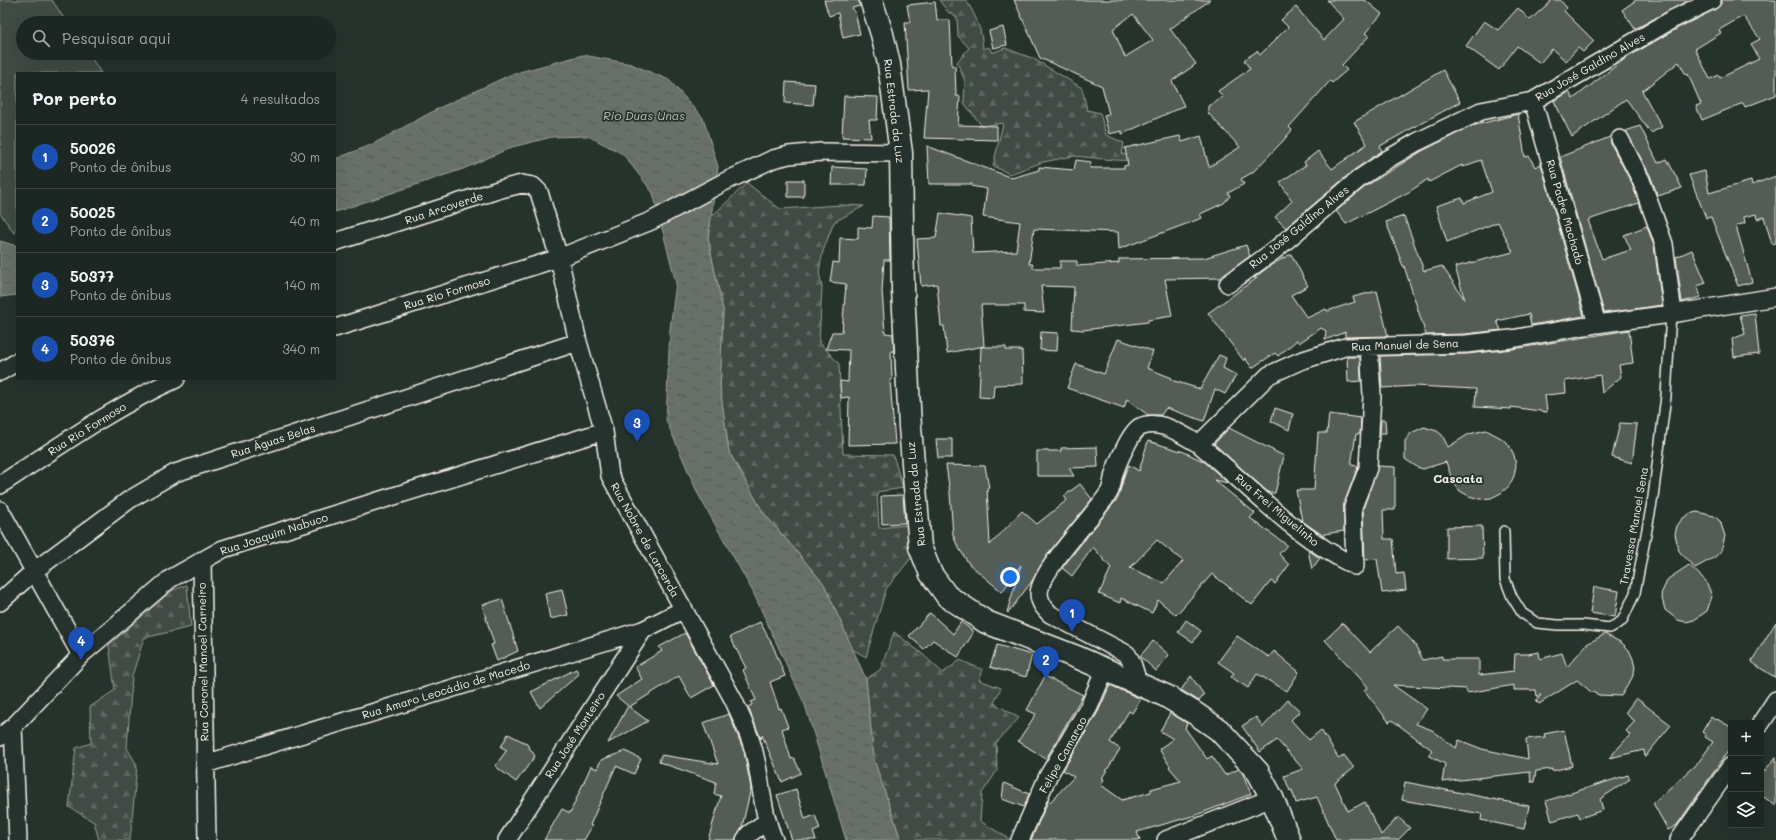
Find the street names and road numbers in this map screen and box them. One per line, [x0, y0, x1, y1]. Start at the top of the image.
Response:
street label: Rua José Galdino Alves [1532, 29, 1647, 104]
street label: Rua Estrada da Luz [881, 58, 908, 164]
street label: Rua Padre Machado [1543, 158, 1588, 267]
street label: Rua José Galdino Alves [1246, 182, 1352, 272]
street label: Rua Arcoverde [403, 188, 485, 227]
street label: Rua Rio Formoso [402, 272, 492, 313]
street label: Rua Manuel de Sena [1351, 335, 1459, 354]
street label: Rua Rio Formoso [45, 398, 129, 459]
street label: Rua Águas Belas [229, 420, 317, 461]
street label: Rua Estrada da Luz [903, 441, 928, 547]
street label: Travessa Manoel Sena [1616, 466, 1651, 586]
street label: Rua Frei Miguelinho [1232, 470, 1323, 549]
street label: Rua Nobre de Larcerda [608, 480, 683, 600]
street label: Rua Joaquim Nabuco [218, 509, 330, 558]
street label: Rua Coronel Manoel Carneiro [194, 582, 211, 742]
street label: Rua Amaro Leocádio de Macedo [360, 657, 532, 722]
street label: Rua José Monteiro [541, 688, 608, 781]
street label: Felipe Camarao [1035, 713, 1090, 796]

